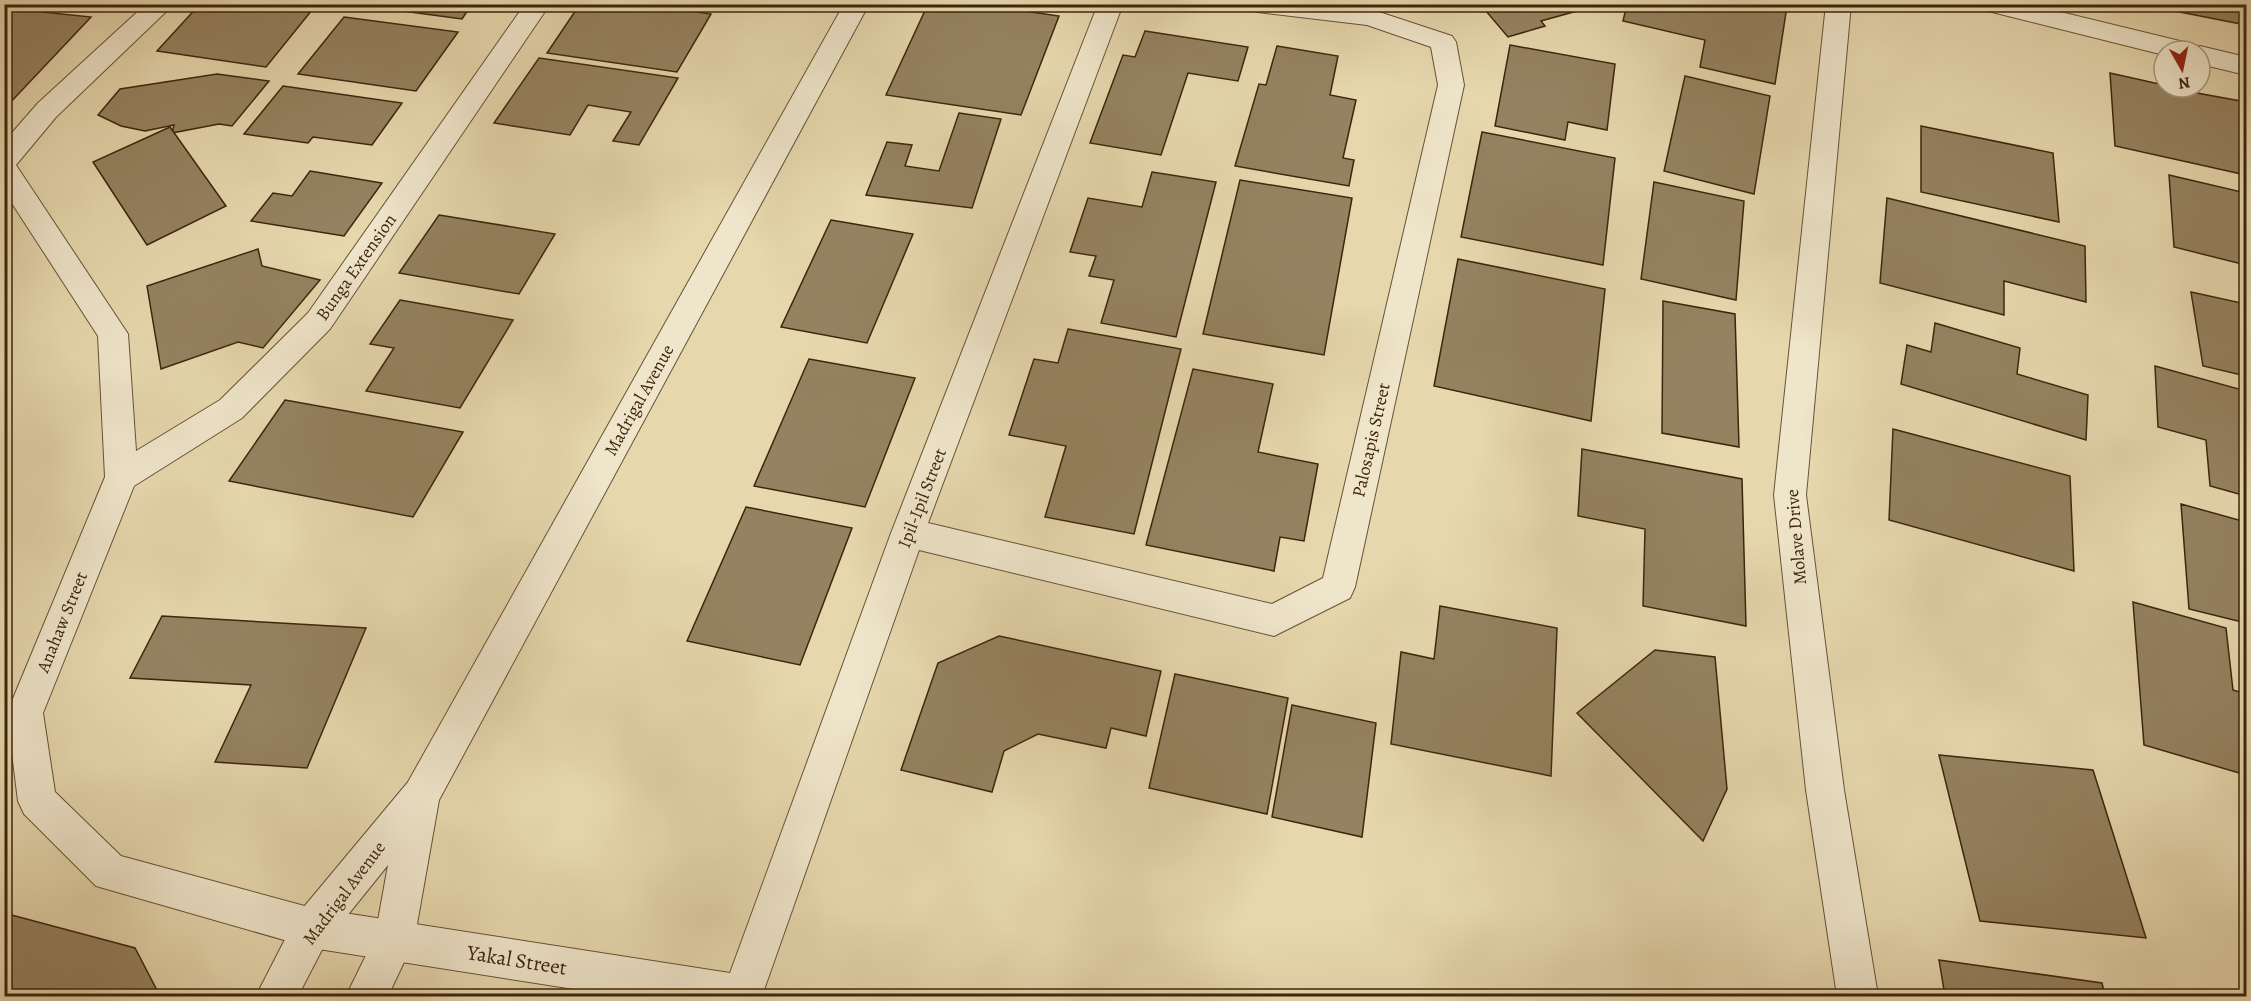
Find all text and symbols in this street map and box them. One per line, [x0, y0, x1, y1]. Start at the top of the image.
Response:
north arrow [2152, 39, 2212, 99]
text: N [2176, 71, 2192, 95]
street label: Bunga Extension [310, 209, 402, 325]
street label: Madrigal Avenue [598, 340, 680, 460]
street label: Palosapis Street [1346, 380, 1396, 499]
street label: Ipil-Ipil Street [892, 445, 952, 551]
street label: Molave Drive [1780, 488, 1812, 586]
street label: Anahaw Street [31, 568, 93, 677]
street label: Madrigal Avenue [297, 836, 391, 950]
street label: Yakal Street [464, 938, 569, 982]

